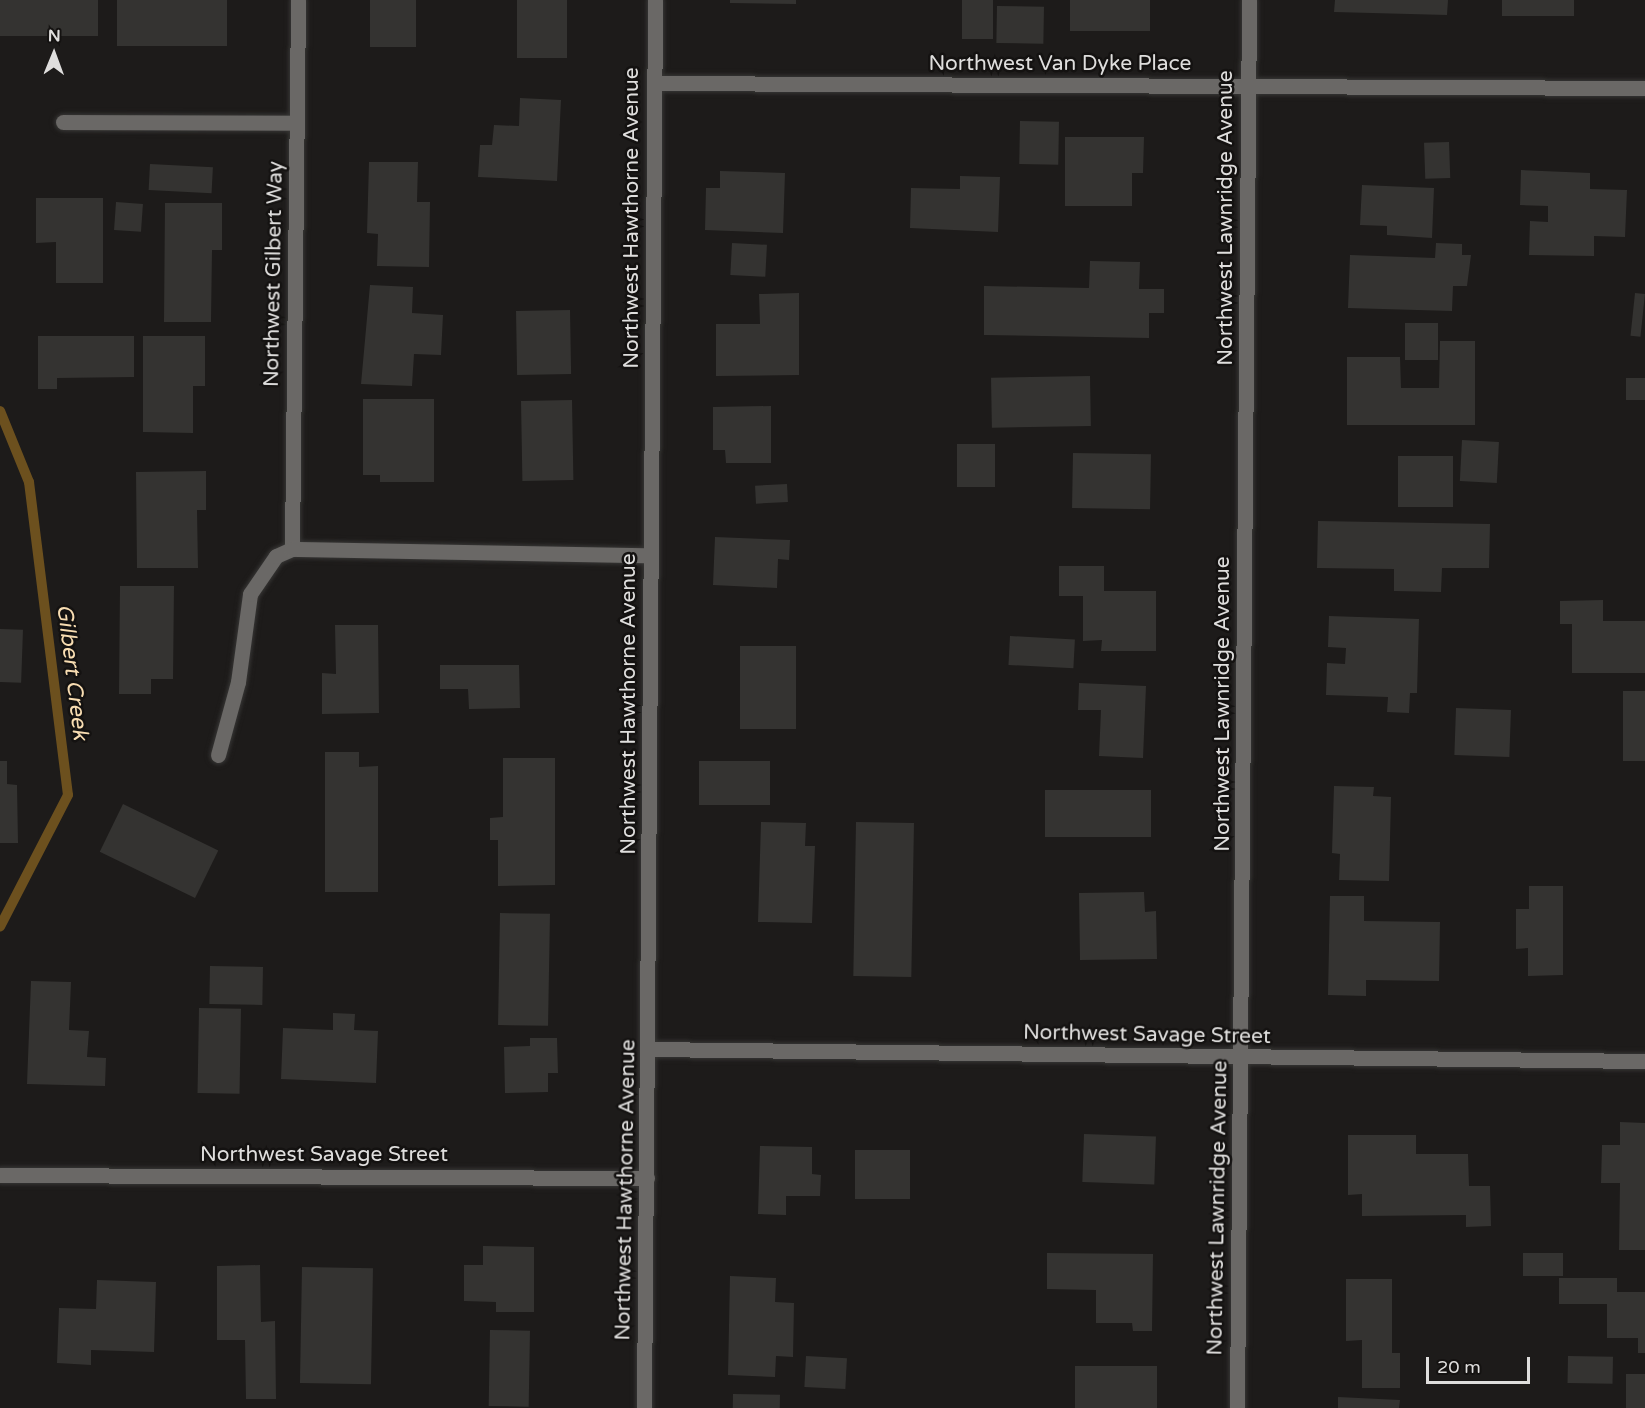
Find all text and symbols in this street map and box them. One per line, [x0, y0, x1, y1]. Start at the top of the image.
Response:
north arrow [24, 24, 84, 84]
text: N [48, 26, 61, 46]
street label: Northwest Van Dyke Place [929, 51, 1191, 77]
street label: Northwest Hawthorne Avenue [619, 67, 645, 369]
street label: Northwest Lawnridge Avenue [1213, 70, 1239, 366]
street label: Northwest Gilbert Way [259, 161, 289, 387]
street label: Northwest Hawthorne Avenue [616, 553, 642, 855]
street label: Northwest Lawnridge Avenue [1210, 556, 1236, 852]
water label: Gilbert Creek [51, 603, 93, 741]
street label: Northwest Savage Street [1023, 1020, 1271, 1050]
street label: Northwest Hawthorne Avenue [611, 1039, 641, 1341]
street label: Northwest Lawnridge Avenue [1203, 1060, 1233, 1356]
street label: Northwest Savage Street [200, 1142, 448, 1168]
scale bar [1429, 1345, 1532, 1383]
text: 20 m [1437, 1356, 1481, 1378]

